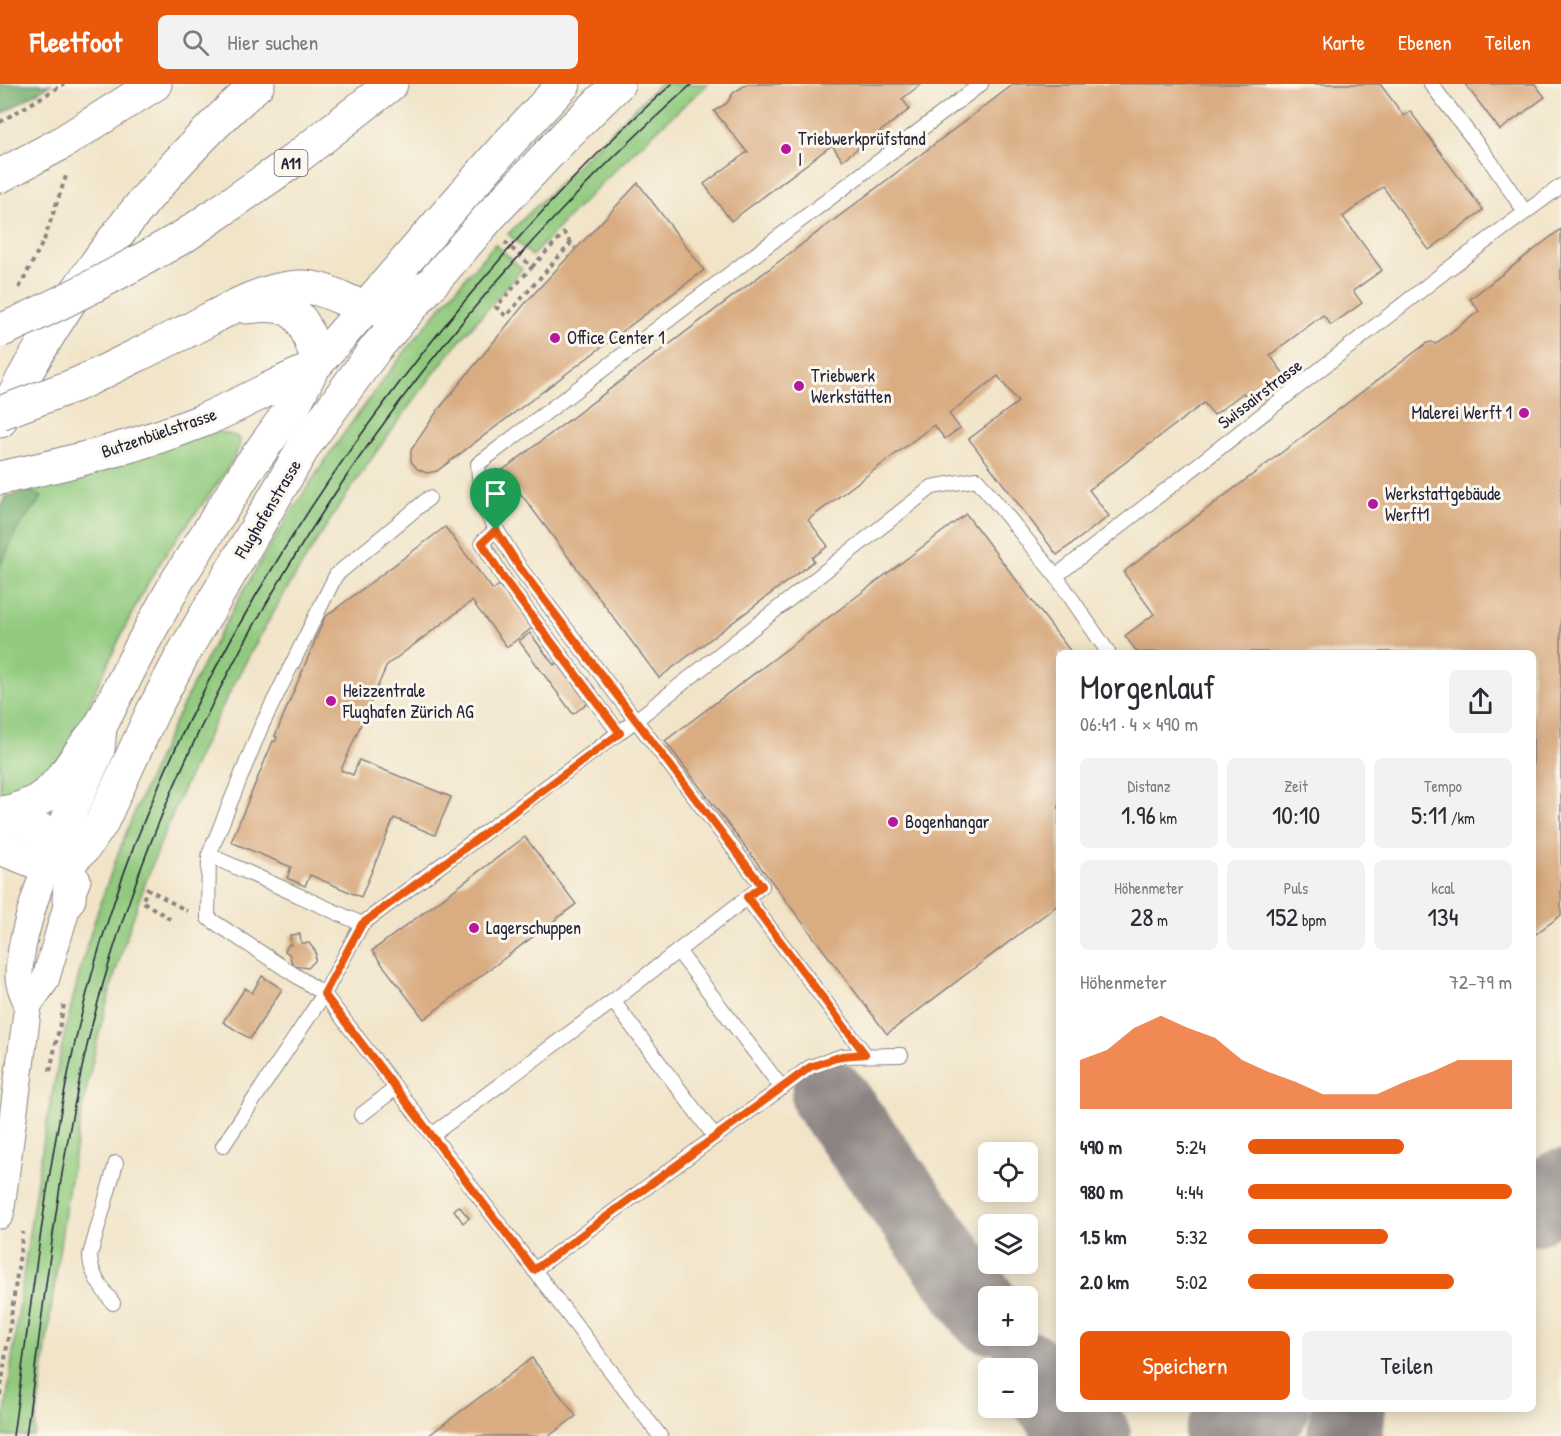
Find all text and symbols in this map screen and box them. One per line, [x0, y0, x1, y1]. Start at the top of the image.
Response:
search box [158, 15, 578, 69]
text: Fleetfoot [30, 23, 122, 61]
icon: search [179, 26, 212, 59]
text: Hier suchen [227, 27, 318, 57]
text: Karte [1322, 28, 1365, 57]
text: Ebenen [1398, 28, 1452, 57]
text: Teilen [1485, 28, 1531, 57]
place label: Triebwerkprüfstand I [798, 126, 926, 172]
marker: Triebwerkprüfstand I [779, 142, 793, 156]
road number: A11 [274, 150, 308, 176]
place label: Office Center 1 [567, 325, 665, 350]
marker: Office Center 1 [548, 331, 562, 345]
street label: Swissairstrasse [1212, 353, 1307, 434]
place label: Triebwerk Werkstätten [811, 363, 892, 409]
marker: Triebwerk Werkstätten [792, 379, 806, 393]
place label: Malerei Werft 1 [1412, 400, 1512, 425]
street label: Butzenbüelstrasse [98, 401, 220, 464]
marker: Malerei Werft 1 [1517, 406, 1531, 420]
street label: Flughafenstrasse [228, 455, 307, 564]
pin [470, 468, 521, 530]
icon: arrive [479, 477, 512, 510]
place label: Werkstattgebäude Werft1 [1385, 481, 1501, 527]
marker: Werkstattgebäude Werft1 [1366, 497, 1380, 511]
text: Morgenlauf [1080, 665, 1215, 709]
button: share [1449, 670, 1512, 733]
place label: Heizzentrale Flughafen Zürich AG [342, 678, 474, 724]
marker: Heizzentrale Flughafen Zürich AG [324, 694, 338, 708]
text: 06:41 · 4 × 490 m [1080, 710, 1198, 737]
text: Distanz [1127, 775, 1171, 797]
text: Zeit [1284, 775, 1308, 797]
text: Tempo [1424, 775, 1462, 797]
text: 1.96 [1121, 797, 1156, 832]
text: 10:10 [1272, 797, 1320, 832]
text: 5:11 [1411, 797, 1447, 832]
text: km [1156, 807, 1177, 829]
text: /km [1447, 807, 1475, 829]
place label: Bogenhangar [905, 809, 990, 834]
marker: Bogenhangar [886, 815, 900, 829]
text: Höhenmeter [1114, 877, 1184, 899]
text: Puls [1284, 877, 1308, 899]
text: kcal [1431, 877, 1455, 899]
text: 28 [1130, 899, 1153, 934]
text: 152 [1266, 899, 1298, 934]
text: 134 [1428, 899, 1458, 934]
text: m [1153, 909, 1168, 931]
text: bpm [1298, 909, 1326, 931]
place label: Lagerschuppen [486, 915, 581, 940]
marker: Lagerschuppen [467, 921, 481, 935]
text: Höhenmeter [1080, 968, 1167, 995]
text: 72–79 m [1449, 968, 1512, 995]
text: 490 m [1080, 1133, 1122, 1160]
text: 5:24 [1176, 1133, 1206, 1160]
map controls [978, 1142, 1038, 1418]
button: locate [978, 1142, 1038, 1202]
text: 980 m [1080, 1178, 1123, 1205]
text: 4:44 [1176, 1178, 1203, 1205]
button: layers [978, 1214, 1038, 1274]
text: 1.5 km [1080, 1223, 1127, 1250]
text: 5:32 [1176, 1223, 1207, 1250]
text: 2.0 km [1080, 1268, 1129, 1295]
text: 5:02 [1176, 1268, 1207, 1295]
button: + [978, 1286, 1038, 1346]
button: Speichern [1080, 1331, 1290, 1400]
button: Teilen [1302, 1331, 1512, 1400]
button: − [978, 1358, 1038, 1418]

